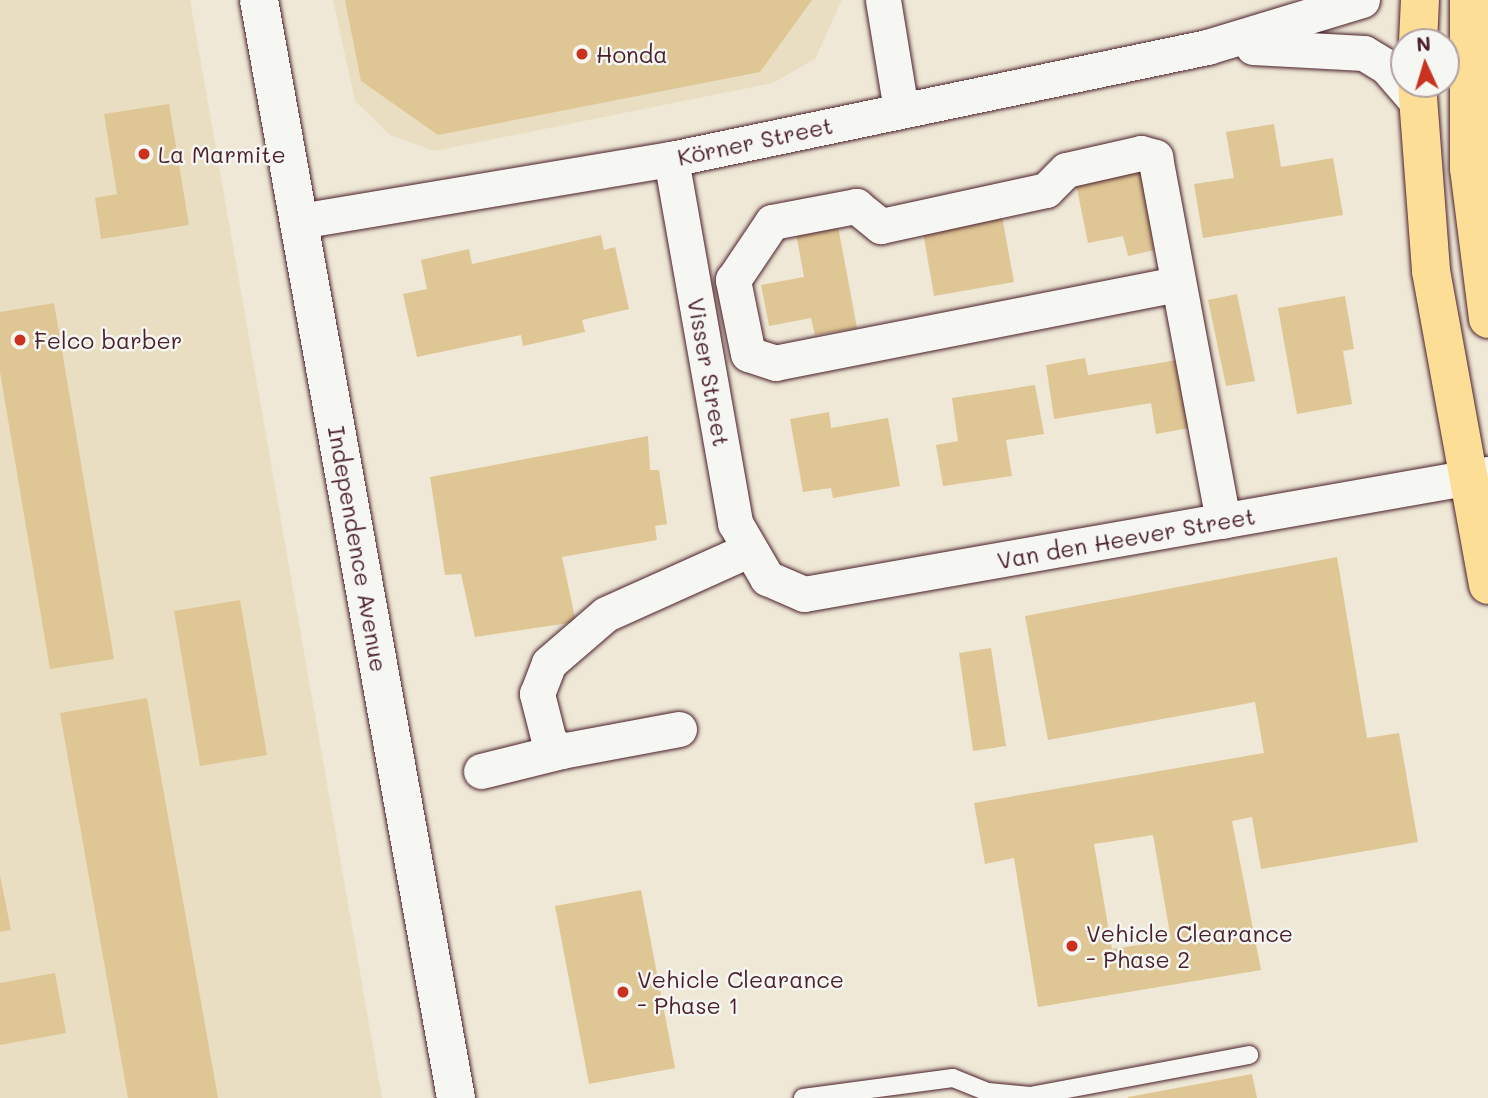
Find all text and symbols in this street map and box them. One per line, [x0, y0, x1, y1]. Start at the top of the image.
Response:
north arrow [1390, 28, 1460, 98]
text: N [1416, 31, 1432, 57]
place label: Honda [596, 40, 668, 68]
marker: Honda [574, 46, 590, 62]
street label: Körner Street [675, 111, 835, 171]
place label: La Marmite [158, 140, 286, 168]
marker: La Marmite [136, 146, 152, 162]
street label: Visser Street [682, 295, 736, 449]
place label: Felco barber [34, 326, 182, 354]
marker: Felco barber [12, 332, 28, 348]
street label: Independence Avenue [323, 424, 393, 674]
street label: Van den Heever Street [995, 502, 1257, 574]
place label: Vehicle Clearance - Phase 2 [1086, 919, 1293, 973]
marker: Vehicle Clearance - Phase 2 [1064, 938, 1080, 954]
place label: Vehicle Clearance - Phase 1 [637, 965, 844, 1019]
marker: Vehicle Clearance - Phase 1 [615, 984, 631, 1000]

